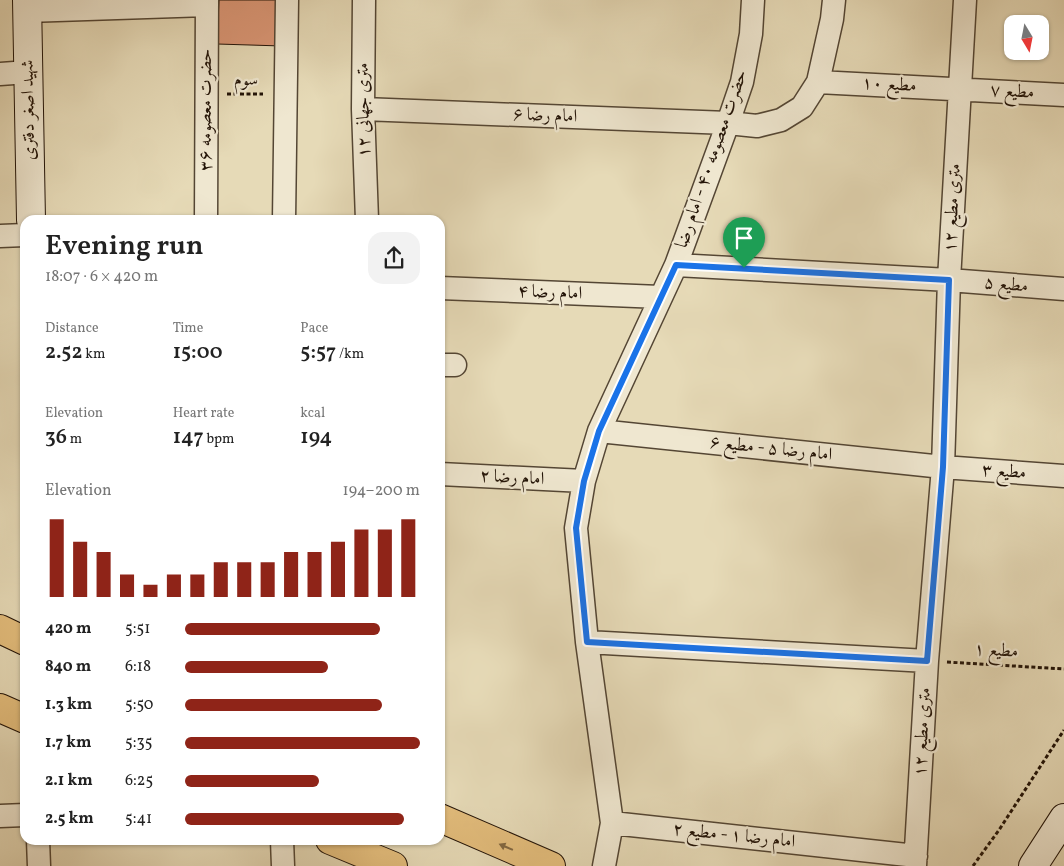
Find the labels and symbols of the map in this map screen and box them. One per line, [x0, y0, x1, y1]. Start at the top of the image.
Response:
north arrow [1004, 15, 1049, 60]
street label: حضرت معصومه ۳۶ [194, 49, 219, 171]
street label: شهید اصغر دفتری [16, 59, 42, 161]
street label: ۱۲ متری جهانی [351, 62, 377, 158]
street label: حضرت معصومه ۴۰ - امام رضا [670, 66, 756, 252]
street label: سوم [234, 68, 258, 95]
street label: مطیع ۱۰ [861, 71, 917, 101]
street label: مطیع ۷ [989, 78, 1035, 108]
street label: امام رضا ۶ [512, 102, 578, 132]
street label: ۱۲ متری مطیع [938, 163, 970, 253]
pin [723, 217, 765, 268]
street label: مطیع ۵ [983, 271, 1029, 301]
street label: امام رضا ۴ [517, 279, 583, 309]
street label: امام رضا ۵ - مطیع ۶ [708, 430, 834, 470]
street label: مطیع ۳ [981, 458, 1027, 488]
street label: امام رضا ۲ [479, 464, 545, 494]
street label: مطیع ۱ [973, 637, 1019, 667]
street label: ۱۲ متری مطیع [908, 687, 940, 777]
street label: امام رضا ۱ - مطیع ۲ [671, 817, 797, 857]
one-way arrow [499, 842, 513, 850]

